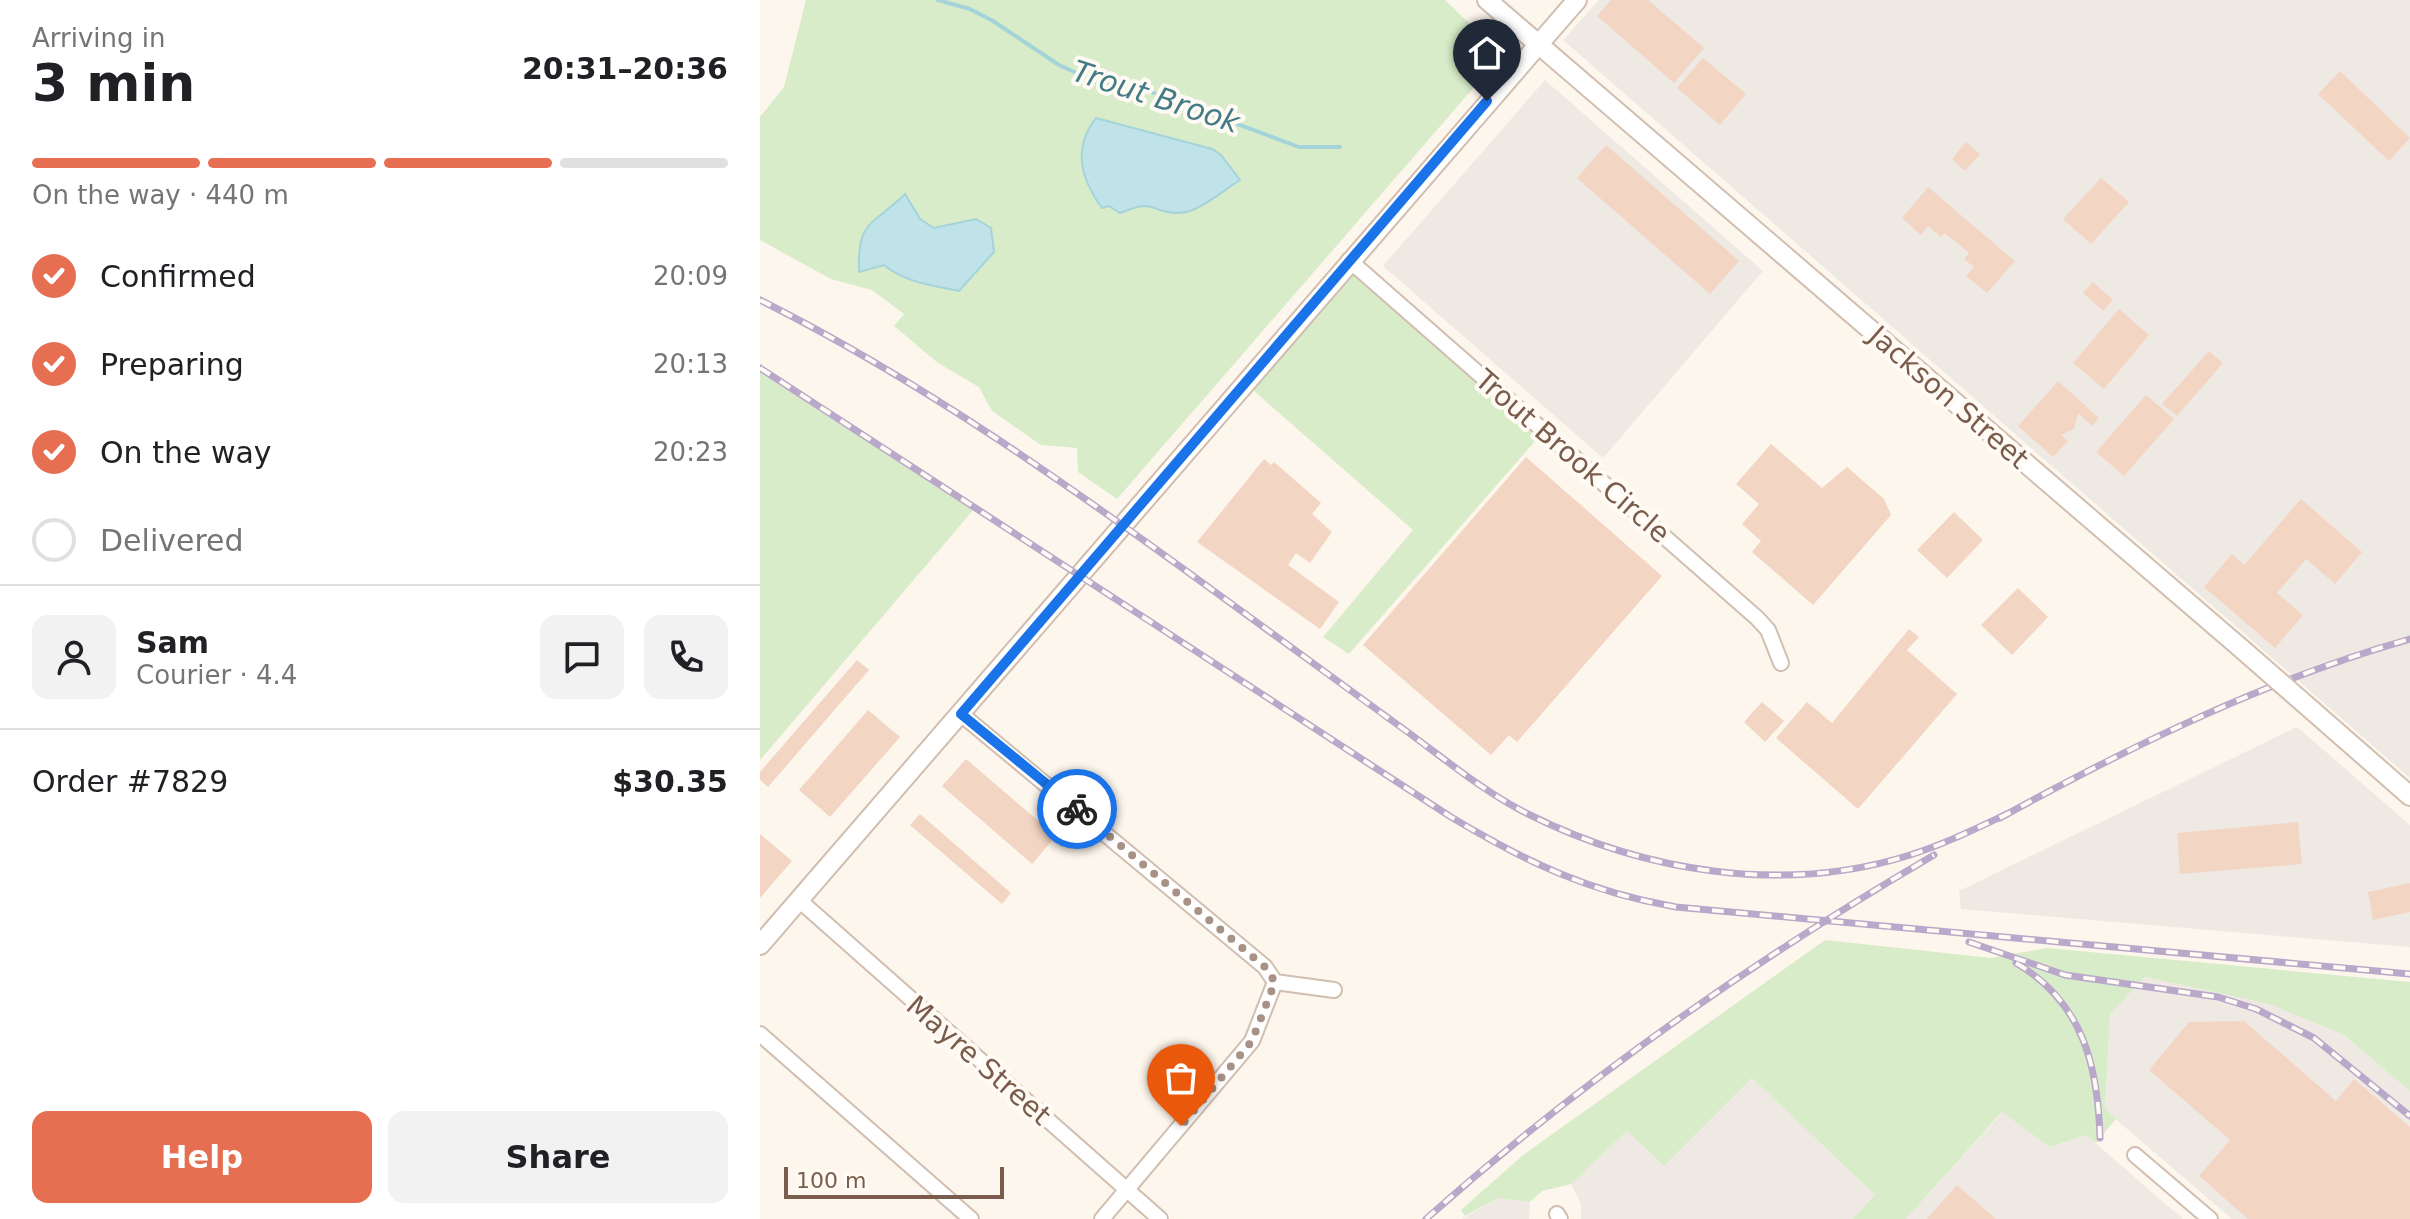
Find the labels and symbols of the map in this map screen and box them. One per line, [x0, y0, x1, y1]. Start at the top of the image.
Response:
pin [1453, 19, 1521, 101]
water label: Trout Brook [1068, 53, 1246, 141]
street label: Jackson Street [1861, 318, 2035, 476]
street label: Trout Brook Circle [1468, 362, 1677, 550]
courier [1037, 769, 1117, 849]
street label: Mayre Street [900, 989, 1057, 1132]
pin [1147, 1044, 1215, 1126]
scale bar [784, 1163, 1004, 1199]

